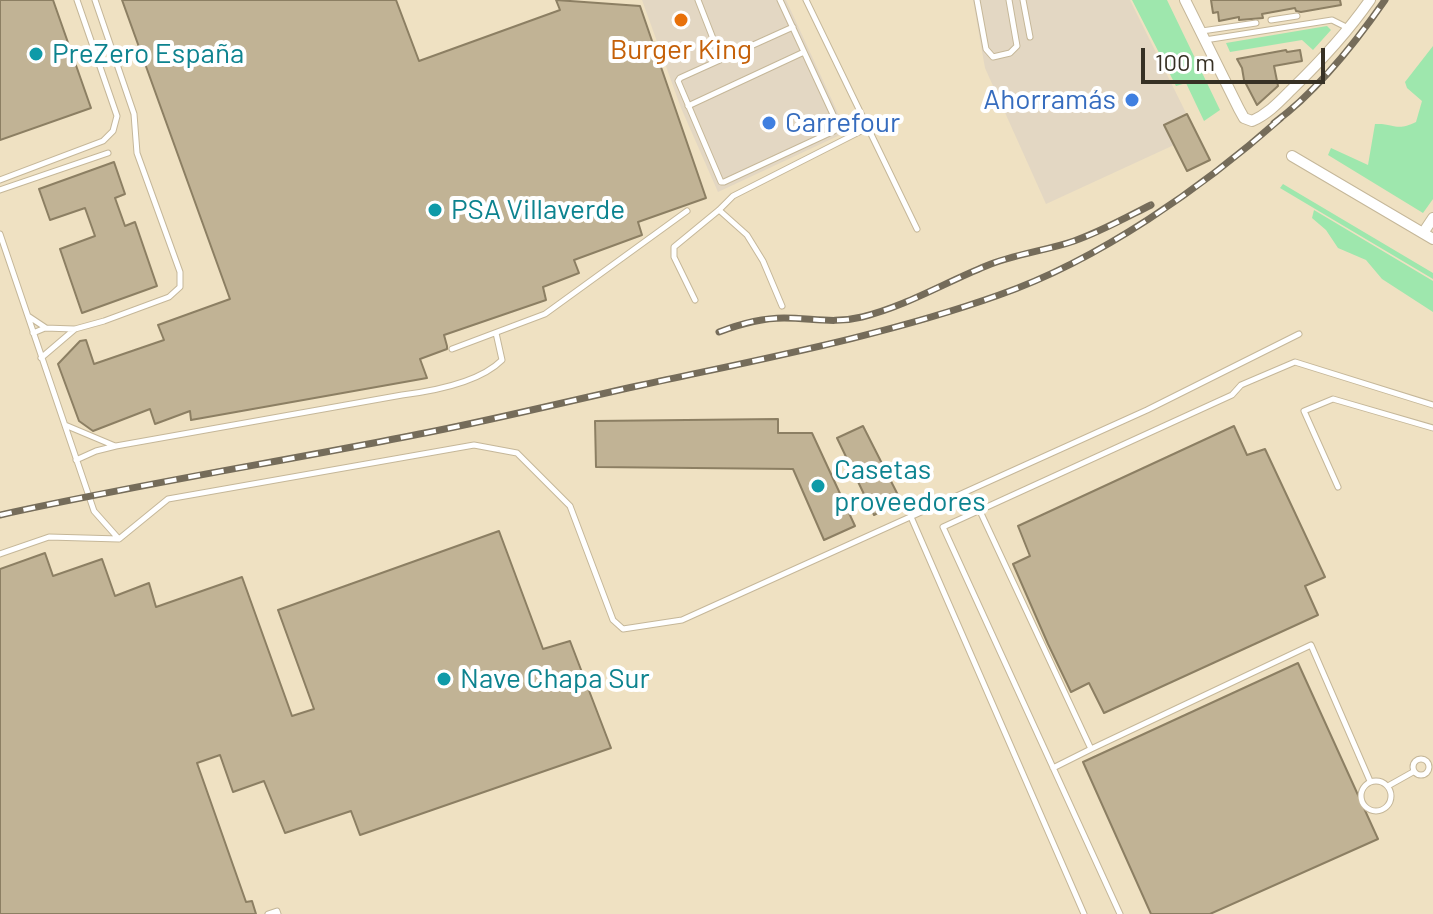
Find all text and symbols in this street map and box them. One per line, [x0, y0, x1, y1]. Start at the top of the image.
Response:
marker: Burger King [672, 11, 690, 29]
scale bar [1145, 32, 1329, 82]
place label: Burger King [610, 33, 752, 67]
place label: PreZero España [52, 37, 244, 71]
marker: PreZero España [27, 45, 45, 63]
text: 100 m [1155, 47, 1215, 76]
place label: Ahorramás [983, 83, 1116, 117]
marker: Ahorramás [1123, 91, 1141, 109]
place label: Carrefour [785, 106, 900, 140]
marker: Carrefour [760, 114, 778, 132]
place label: PSA Villaverde [451, 193, 625, 227]
marker: PSA Villaverde [426, 201, 444, 219]
place label: Casetas proveedores [834, 453, 986, 519]
marker: Casetas proveedores [809, 477, 827, 495]
place label: Nave Chapa Sur [460, 662, 650, 696]
marker: Nave Chapa Sur [435, 670, 453, 688]

